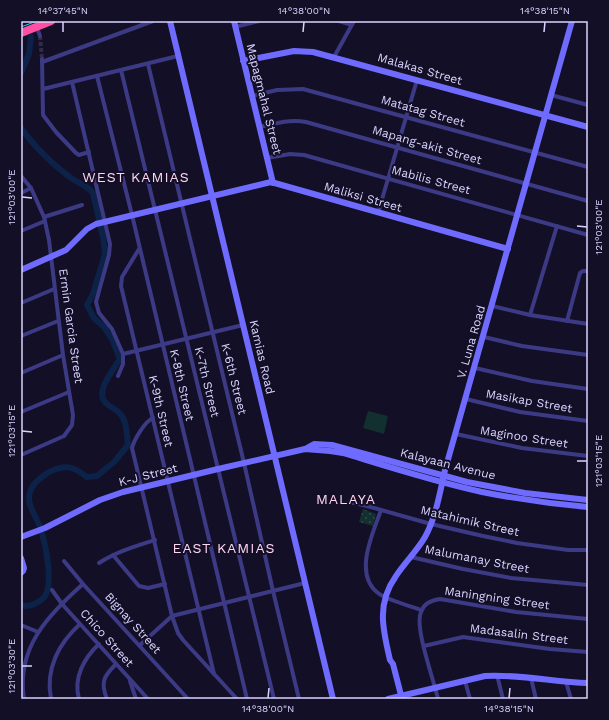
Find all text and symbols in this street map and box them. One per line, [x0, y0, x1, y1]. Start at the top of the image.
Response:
text: 14°37'45"N [38, 5, 88, 16]
text: 14°38'00"N [278, 5, 330, 16]
text: 14°38'15"N [520, 5, 570, 16]
street label: Mapagmahal Street [243, 42, 285, 156]
street label: Malakas Street [376, 50, 464, 88]
street label: Matatag Street [379, 92, 467, 130]
street label: Mapang-akit Street [371, 123, 483, 167]
street label: Mabilis Street [390, 163, 472, 197]
text: 121°03'00"E [6, 169, 17, 225]
district label: WEST KAMIAS [82, 169, 190, 185]
street label: Maliksi Street [323, 179, 403, 215]
text: 121°03'00"E [593, 199, 604, 255]
street label: Ermin Garcia Street [56, 268, 86, 384]
street label: V. Luna Road [454, 304, 488, 380]
street label: Kamias Road [247, 319, 277, 395]
street label: K-6th Street [218, 342, 250, 416]
street label: K-7th Street [192, 345, 222, 419]
street label: K-8th Street [167, 348, 197, 422]
street label: K-9th Street [146, 374, 176, 448]
street label: Masikap Street [485, 386, 573, 416]
text: 121°03'15"E [6, 405, 17, 457]
street label: Maginoo Street [479, 423, 569, 451]
text: 121°03'15"E [593, 435, 604, 487]
street label: Kalayaan Avenue [399, 445, 497, 483]
street label: K-J Street [117, 461, 179, 489]
district label: MALAYA [316, 491, 376, 507]
street label: Matahimik Street [419, 503, 521, 539]
district label: EAST KAMIAS [172, 540, 276, 556]
street label: Malumanay Street [424, 542, 530, 576]
street label: Maningning Street [444, 584, 550, 612]
street label: Bignay Street [102, 590, 164, 656]
street label: Chico Street [77, 606, 137, 670]
street label: Madasalin Street [469, 621, 569, 647]
text: 121°03'30"E [6, 639, 17, 693]
text: 14°38'00"N [242, 703, 294, 714]
text: 14°38'15"N [484, 703, 534, 714]

